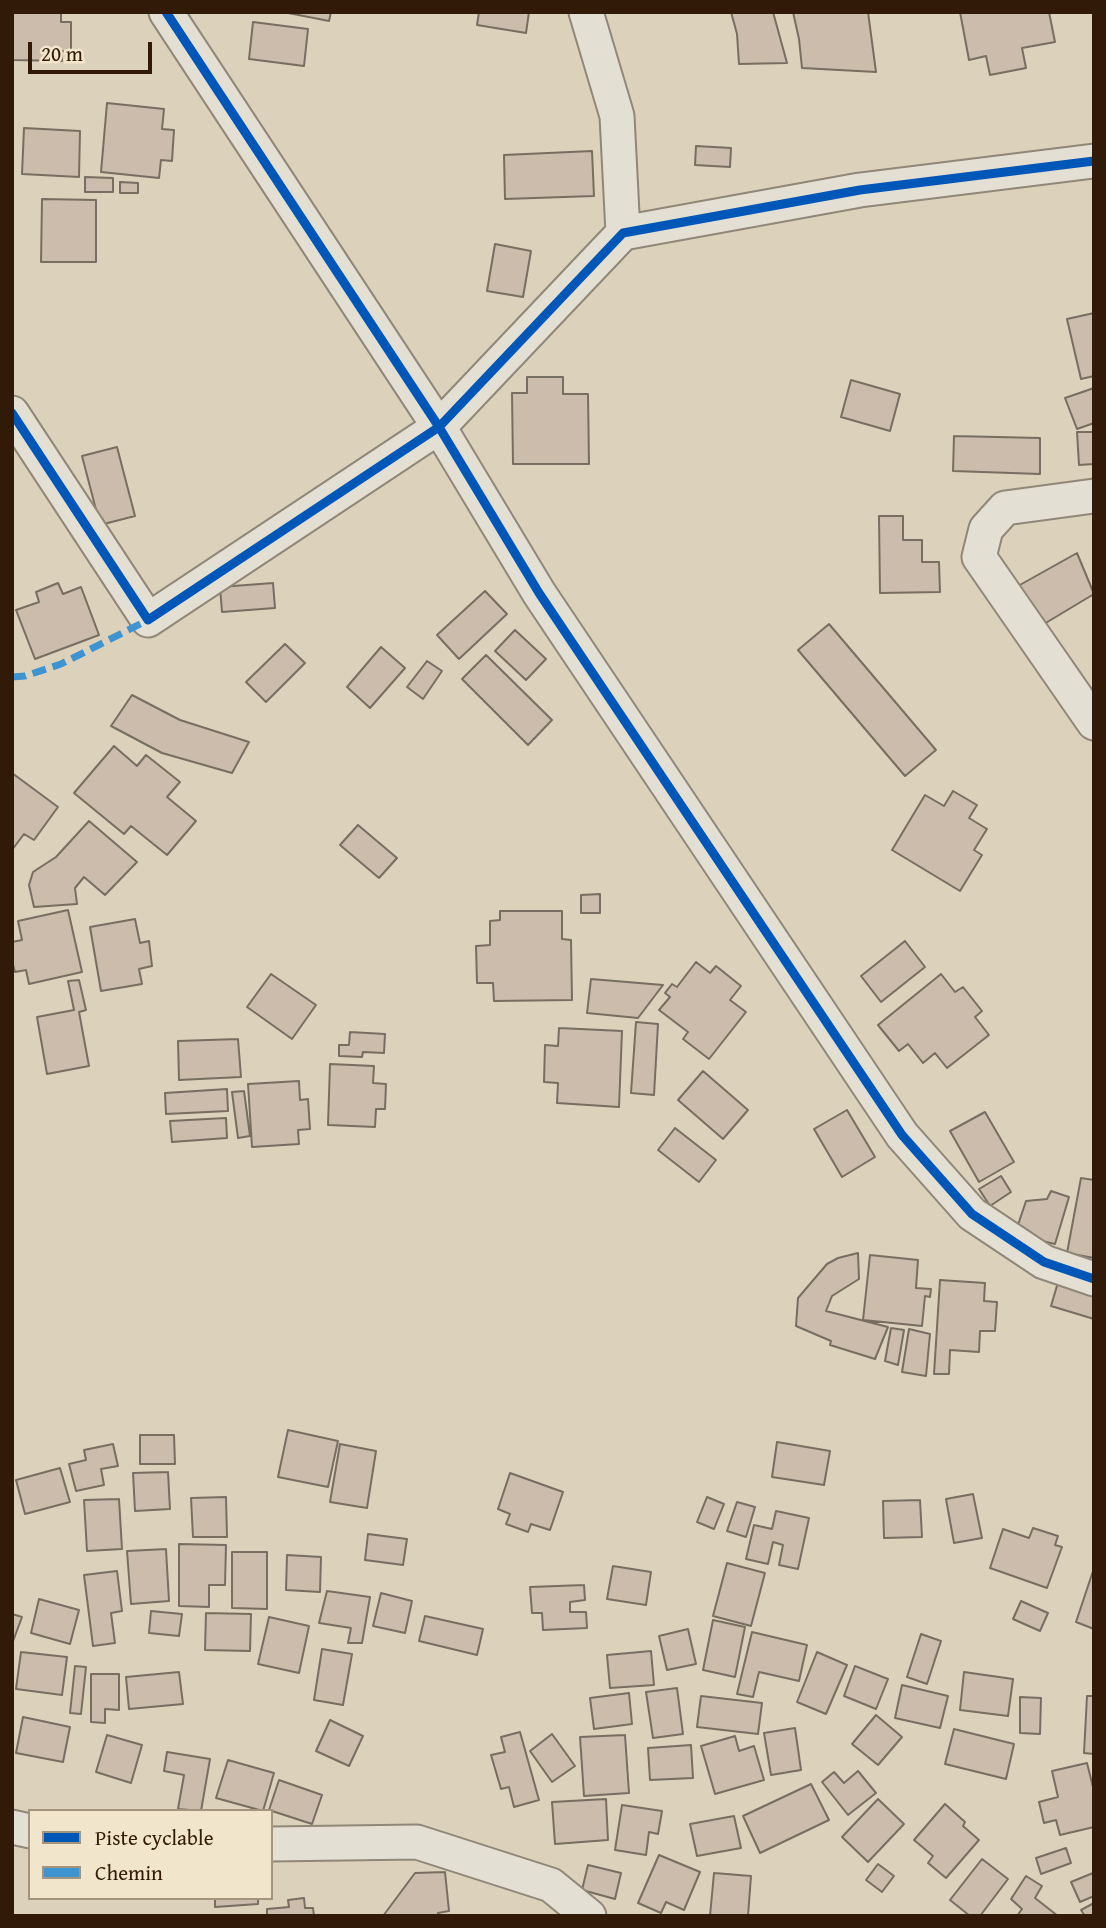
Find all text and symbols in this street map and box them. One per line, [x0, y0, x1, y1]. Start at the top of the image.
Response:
scale bar [32, 28, 156, 72]
text: 20 m [41, 38, 83, 69]
legend [28, 1809, 273, 1900]
text: Piste cyclable [95, 1822, 214, 1853]
text: Chemin [95, 1857, 163, 1888]

